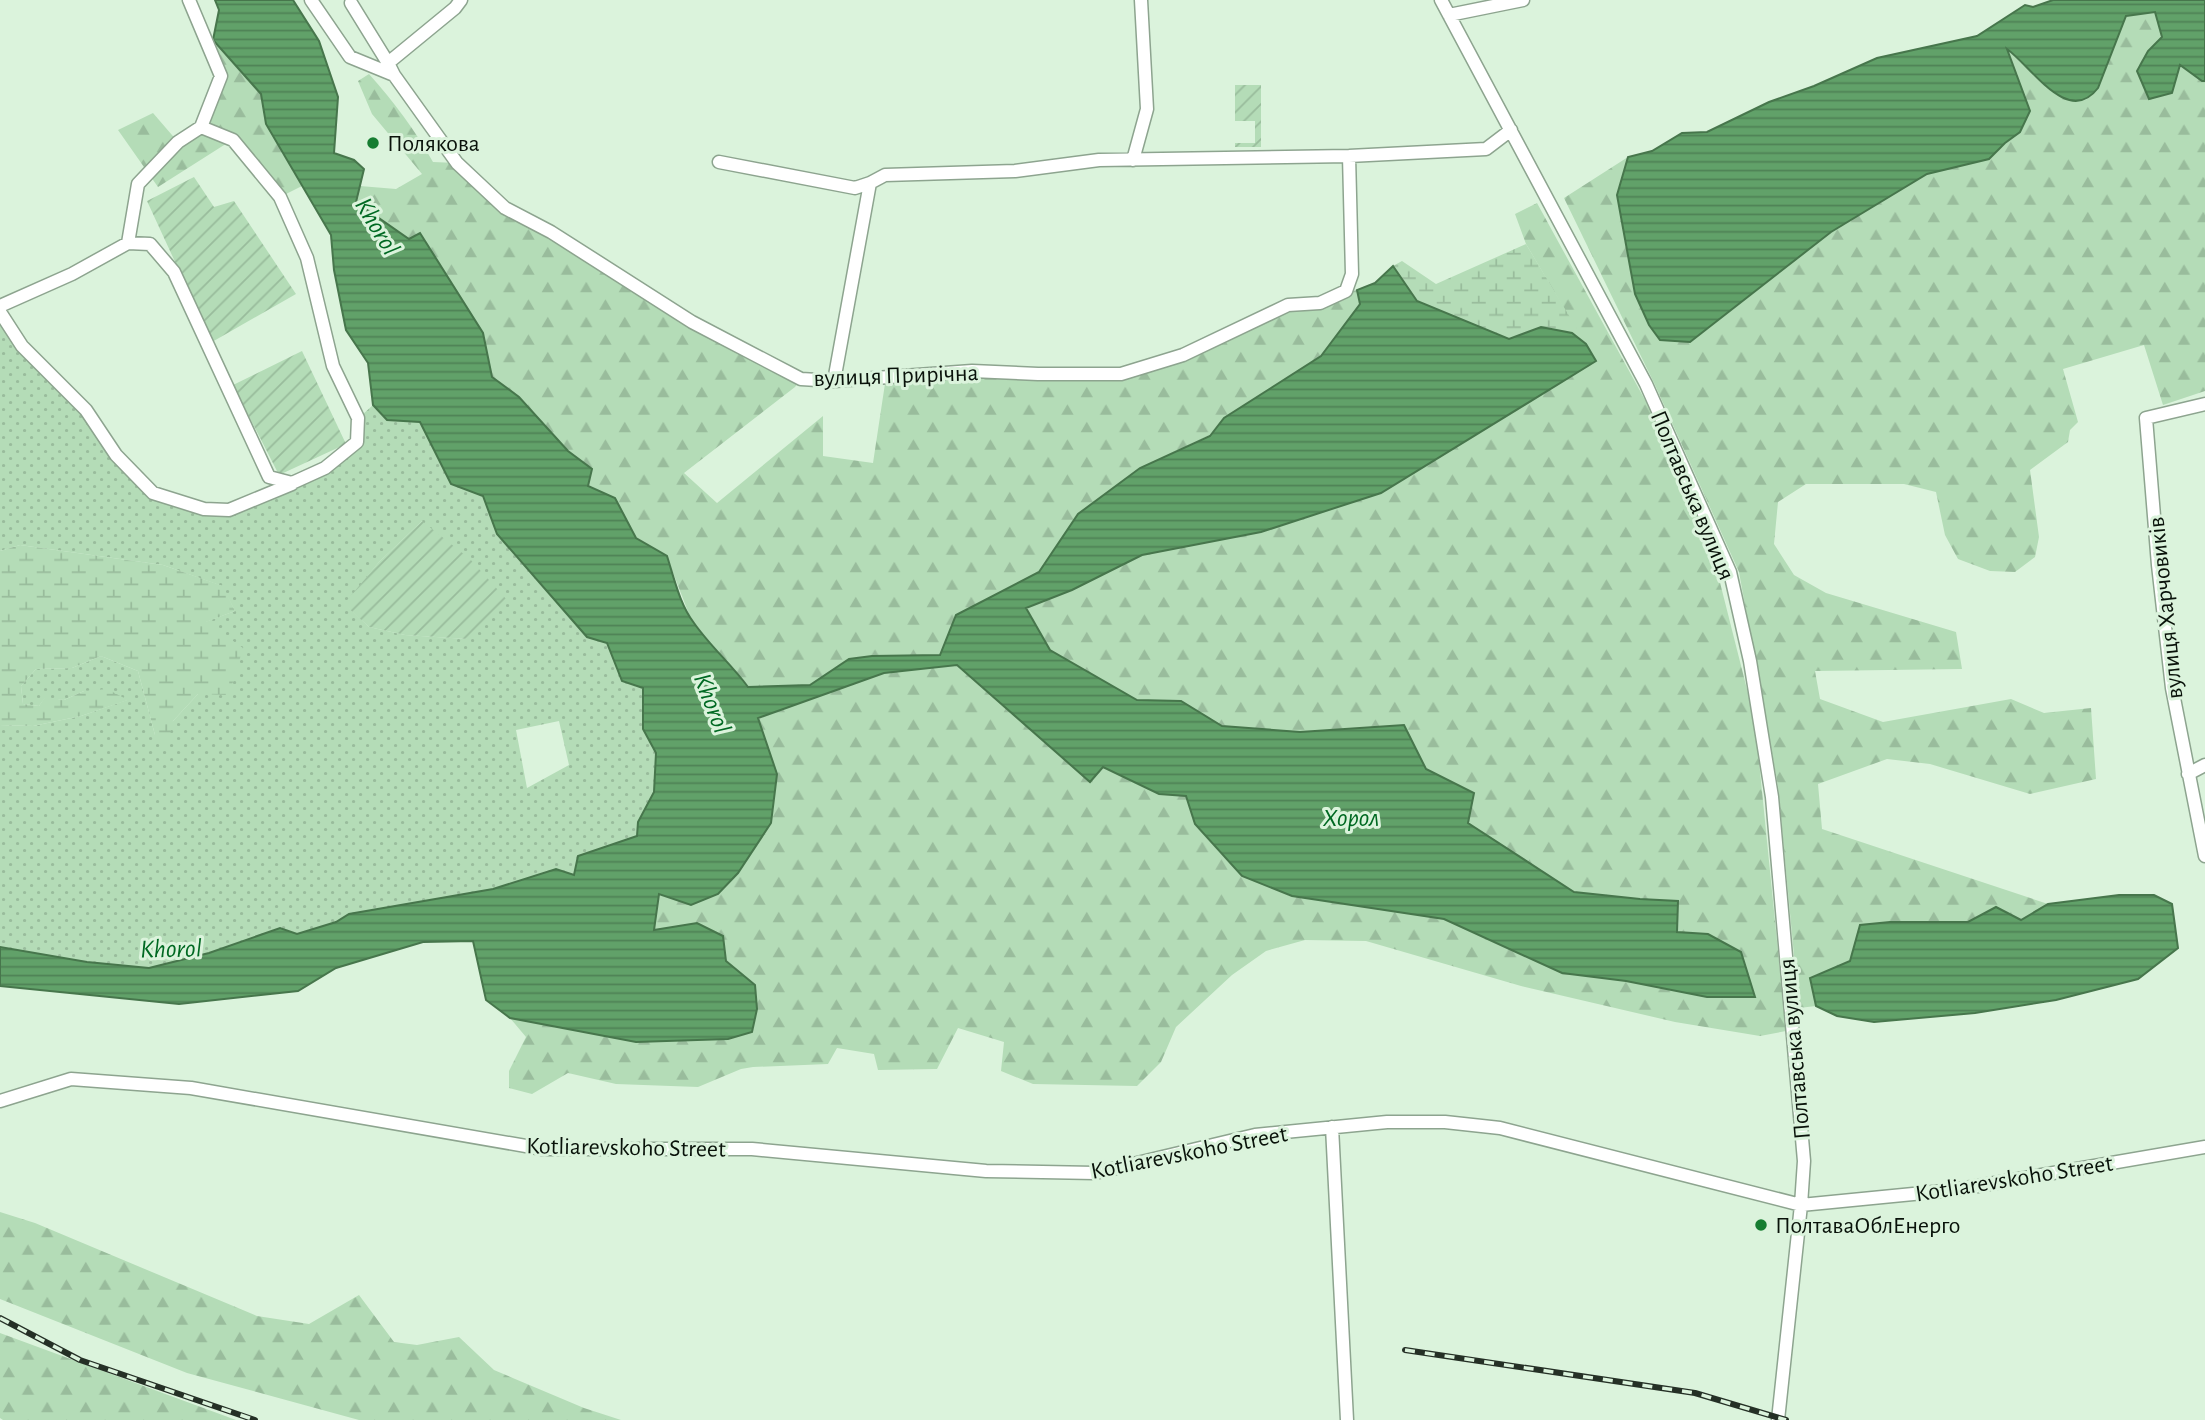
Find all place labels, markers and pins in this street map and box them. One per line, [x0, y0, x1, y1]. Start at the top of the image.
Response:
place label: Полякова [387, 132, 480, 156]
marker: Полякова [365, 135, 381, 151]
place label: ПолтаваОблЕнерго [1775, 1214, 1960, 1238]
marker: ПолтаваОблЕнерго [1753, 1217, 1769, 1233]

